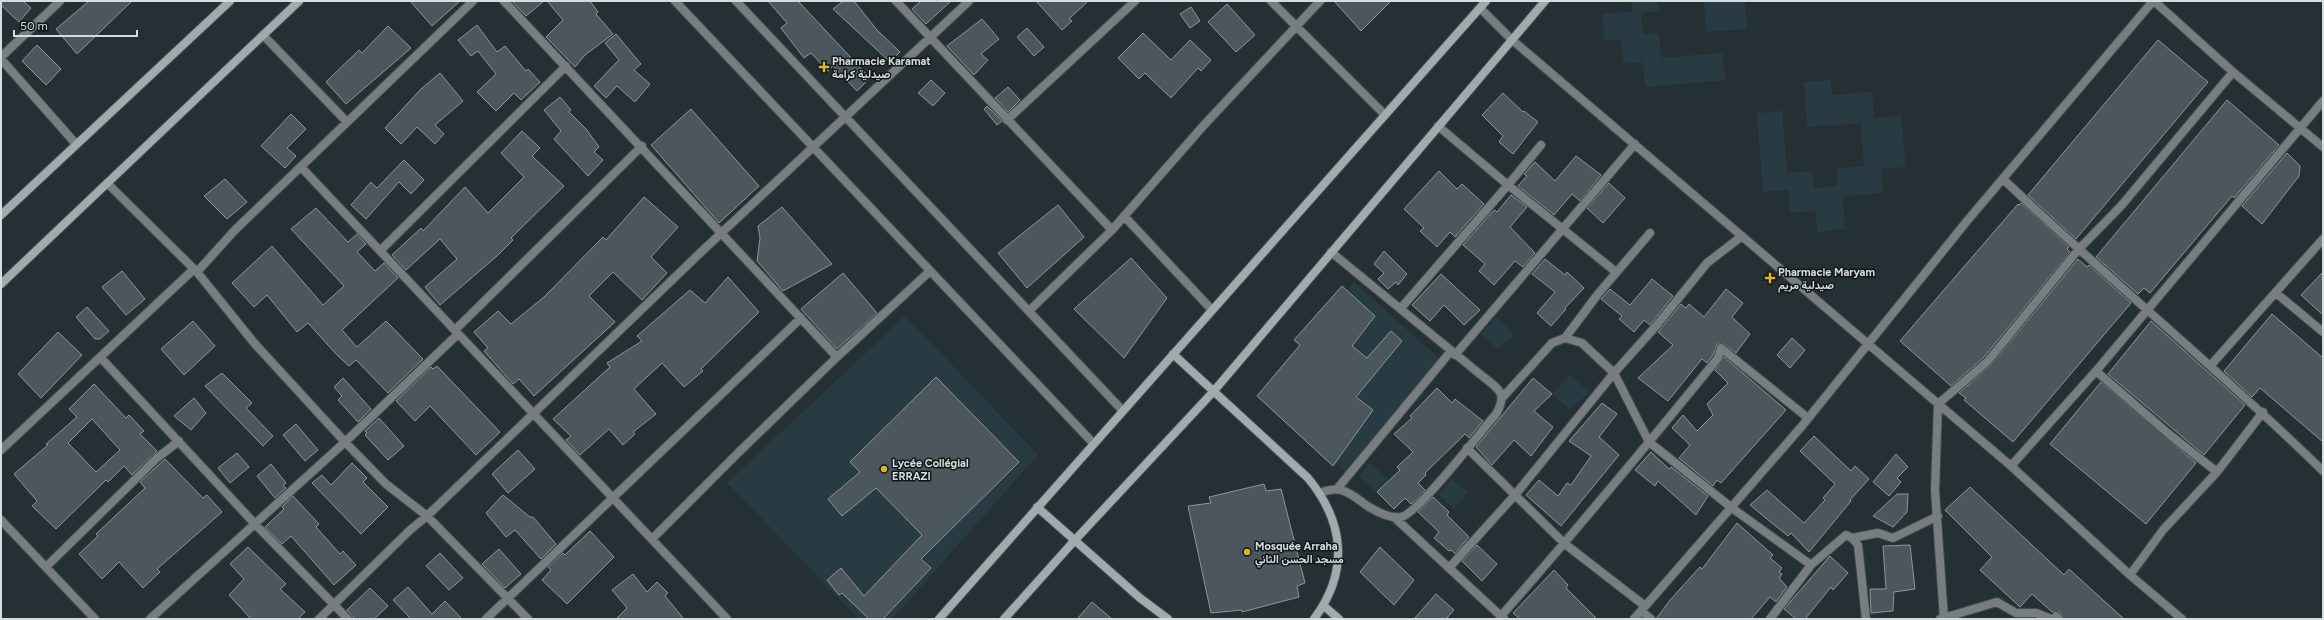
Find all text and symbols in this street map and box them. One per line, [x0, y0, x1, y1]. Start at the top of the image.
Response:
scale bar [14, 12, 137, 38]
text: 50 m [20, 19, 48, 33]
place label: Pharmacie Karamat صيدلية كرامة [832, 55, 931, 81]
marker: Pharmacie Karamat صيدلية كرامة [819, 62, 829, 72]
place label: Pharmacie Maryam صيدلية مريم [1778, 266, 1875, 293]
marker: Pharmacie Maryam صيدلية مريم [1765, 273, 1775, 283]
place label: Lycée Collégial ERRAZI [892, 457, 969, 483]
marker: Lycée Collégial ERRAZI [879, 464, 889, 474]
place label: Mosquée Arraha مسجد الحسن الثاني [1255, 540, 1344, 568]
marker: Mosquée Arraha مسجد الحسن الثاني [1242, 547, 1252, 557]

